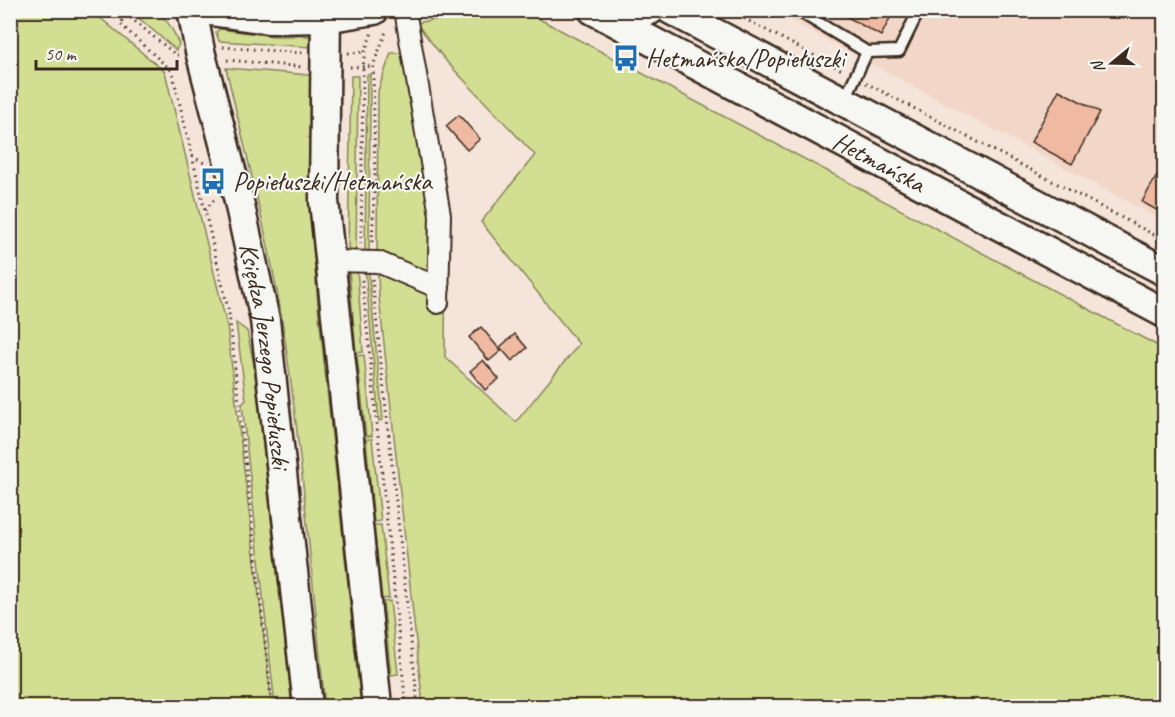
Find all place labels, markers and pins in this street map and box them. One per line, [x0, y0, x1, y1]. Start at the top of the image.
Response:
place label: Hetmańska/Popiełuszki [646, 42, 848, 75]
bus stop icon: Hetmańska/Popiełuszki [611, 43, 641, 73]
place label: Popiełuszki/Hetmańska [233, 165, 433, 198]
bus stop icon: Popiełuszki/Hetmańska [198, 166, 228, 196]

